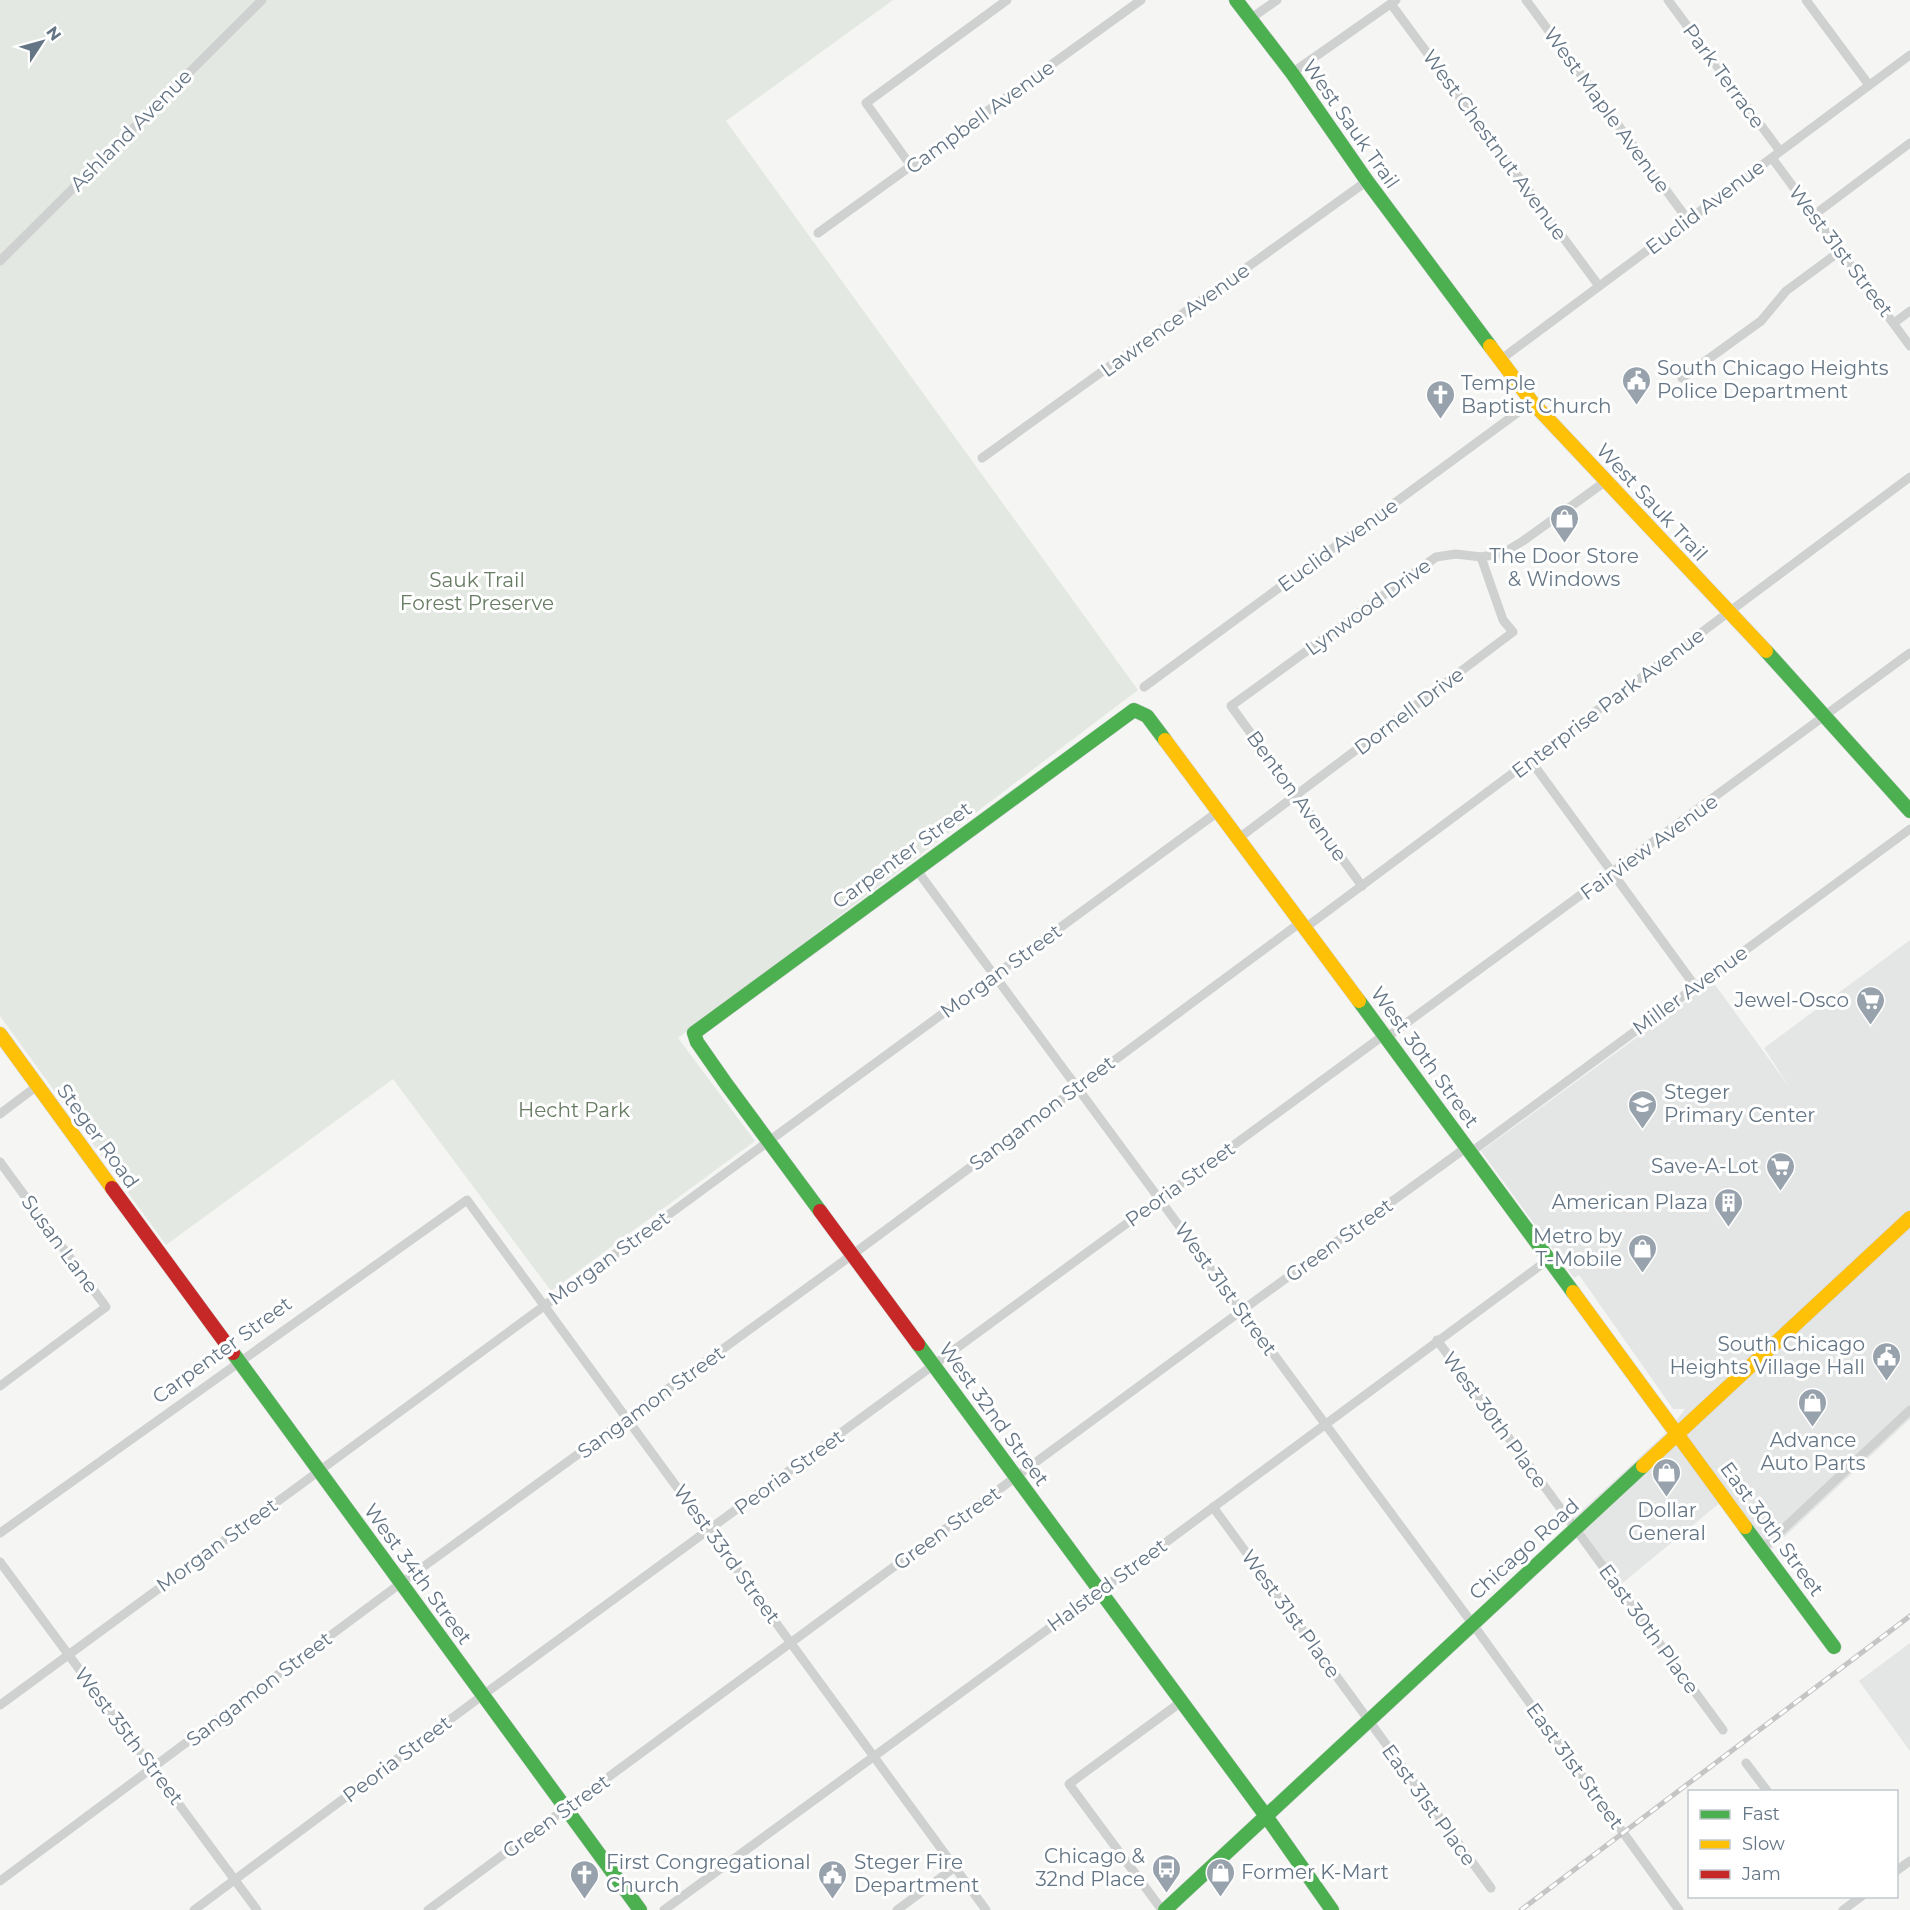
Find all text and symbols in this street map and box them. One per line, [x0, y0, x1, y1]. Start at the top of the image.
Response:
north arrow [12, 12, 72, 72]
street label: Park Terrace [1678, 19, 1770, 133]
street label: West Maple Avenue [1539, 22, 1675, 198]
text: N [42, 23, 65, 44]
street label: West Chestnut Avenue [1418, 45, 1572, 245]
street label: Campbell Avenue [901, 55, 1059, 179]
street label: West Sauk Trail [1298, 55, 1404, 193]
street label: Ashland Avenue [65, 64, 197, 196]
street label: Euclid Avenue [1641, 154, 1769, 260]
street label: West 31st Street [1784, 181, 1898, 321]
street label: Lawrence Avenue [1096, 258, 1254, 382]
place label: South Chicago Heights Police Department [1657, 356, 1889, 403]
public building icon: South Chicago Heights Police Department [1620, 364, 1652, 406]
place label: Temple Baptist Church [1461, 371, 1612, 418]
church icon: Temple Baptist Church [1424, 378, 1456, 420]
street label: West Sauk Trail [1591, 438, 1713, 566]
street label: Euclid Avenue [1273, 493, 1403, 597]
shop icon: The Door Store & Windows [1548, 502, 1580, 544]
place label: The Door Store & Windows [1489, 544, 1639, 591]
street label: Lynwood Drive [1300, 553, 1436, 661]
park label: Sauk Trail Forest Preserve [400, 568, 554, 615]
street label: Enterprise Park Avenue [1507, 623, 1709, 783]
street label: Dornell Drive [1349, 662, 1469, 760]
street label: Benton Avenue [1242, 726, 1352, 866]
street label: Fairview Avenue [1576, 789, 1722, 905]
street label: Carpenter Street [828, 796, 976, 914]
street label: Morgan Street [936, 919, 1066, 1023]
street label: Miller Avenue [1628, 940, 1752, 1040]
street label: West 30th Street [1366, 982, 1484, 1132]
supermarket icon: Jewel-Osco [1854, 984, 1886, 1026]
place label: Jewel-Osco [1733, 988, 1849, 1012]
street label: Sangamon Street [964, 1050, 1120, 1176]
street label: Steger Road [52, 1079, 144, 1193]
place label: Steger Primary Center [1664, 1080, 1815, 1127]
school or university icon: Steger Primary Center [1627, 1088, 1659, 1130]
park label: Hecht Park [518, 1098, 630, 1122]
street label: Peoria Street [1121, 1136, 1239, 1232]
supermarket icon: Save-A-Lot [1764, 1150, 1796, 1192]
place label: Save-A-Lot [1651, 1154, 1759, 1178]
building icon: American Plaza [1713, 1186, 1745, 1228]
street label: Susan Lane [16, 1190, 104, 1298]
place label: American Plaza [1552, 1190, 1708, 1214]
street label: Green Street [1281, 1193, 1397, 1287]
street label: Morgan Street [544, 1206, 674, 1310]
street label: West 31st Street [1170, 1218, 1282, 1360]
place label: Metro by T-Mobile [1533, 1224, 1622, 1271]
shop icon: Metro by T-Mobile [1627, 1232, 1659, 1274]
street label: Carpenter Street [148, 1291, 296, 1409]
place label: South Chicago Heights Village Hall [1670, 1332, 1865, 1379]
street label: West 32nd Street [934, 1338, 1054, 1490]
public building icon: South Chicago Heights Village Hall [1870, 1340, 1902, 1382]
street label: Sangamon Street [573, 1341, 729, 1463]
street label: West 30th Place [1437, 1347, 1553, 1493]
shop icon: Advance Auto Parts [1797, 1386, 1829, 1428]
street label: Peoria Street [730, 1424, 848, 1520]
place label: Advance Auto Parts [1760, 1428, 1866, 1475]
shop icon: Dollar General [1651, 1456, 1683, 1498]
street label: East 30th Street [1715, 1457, 1829, 1601]
street label: West 33rd Street [669, 1480, 785, 1628]
street label: Green Street [889, 1481, 1005, 1575]
street label: Morgan Street [152, 1493, 282, 1597]
street label: Chicago Road [1464, 1493, 1584, 1605]
place label: Dollar General [1628, 1498, 1706, 1545]
street label: West 34th Street [359, 1499, 477, 1649]
street label: Halsted Street [1042, 1533, 1172, 1637]
street label: West 31st Place [1236, 1545, 1346, 1683]
street label: East 30th Place [1594, 1559, 1704, 1699]
street label: Sangamon Street [181, 1626, 337, 1752]
street label: West 35th Street [69, 1662, 189, 1810]
street label: East 31st Street [1521, 1698, 1629, 1834]
street label: Peoria Street [338, 1710, 456, 1808]
street label: East 31st Place [1377, 1740, 1481, 1870]
street label: Green Street [498, 1769, 614, 1863]
legend [1688, 1790, 1898, 1898]
text: Fast [1742, 1803, 1780, 1825]
text: Slow [1742, 1833, 1785, 1855]
place label: Chicago & 32nd Place [1035, 1844, 1146, 1891]
place label: First Congregational Church [606, 1850, 811, 1897]
place label: Steger Fire Department [854, 1850, 979, 1897]
bus stop icon: Chicago & 32nd Place [1150, 1852, 1182, 1894]
shop icon: Former K-Mart [1204, 1856, 1236, 1898]
church icon: First Congregational Church [569, 1858, 601, 1900]
public building icon: Steger Fire Department [817, 1858, 849, 1900]
place label: Former K-Mart [1241, 1860, 1389, 1884]
text: Jam [1741, 1863, 1781, 1885]

